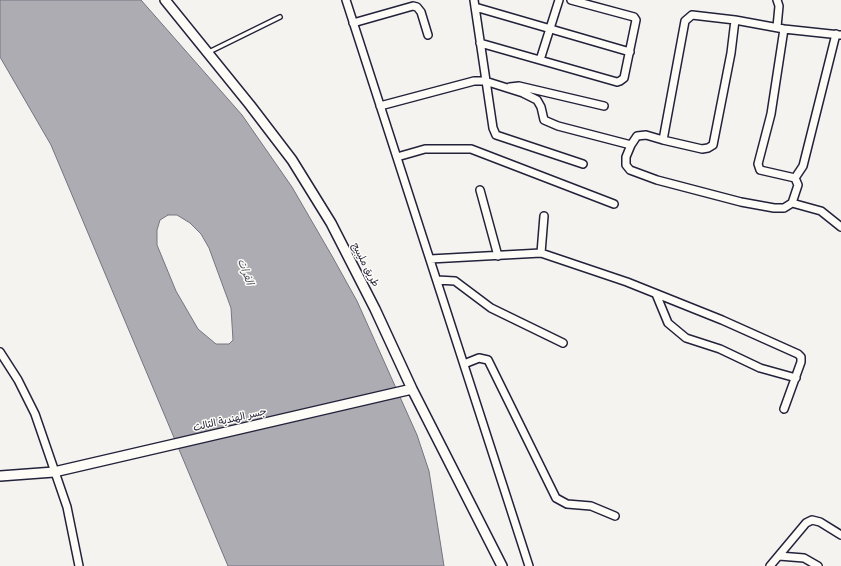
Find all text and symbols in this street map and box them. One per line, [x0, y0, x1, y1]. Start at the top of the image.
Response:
street label: طريق مليبيج [349, 241, 381, 289]
water label: الفرات [234, 257, 256, 287]
street label: جسر الهندية الثالث [192, 406, 268, 434]

